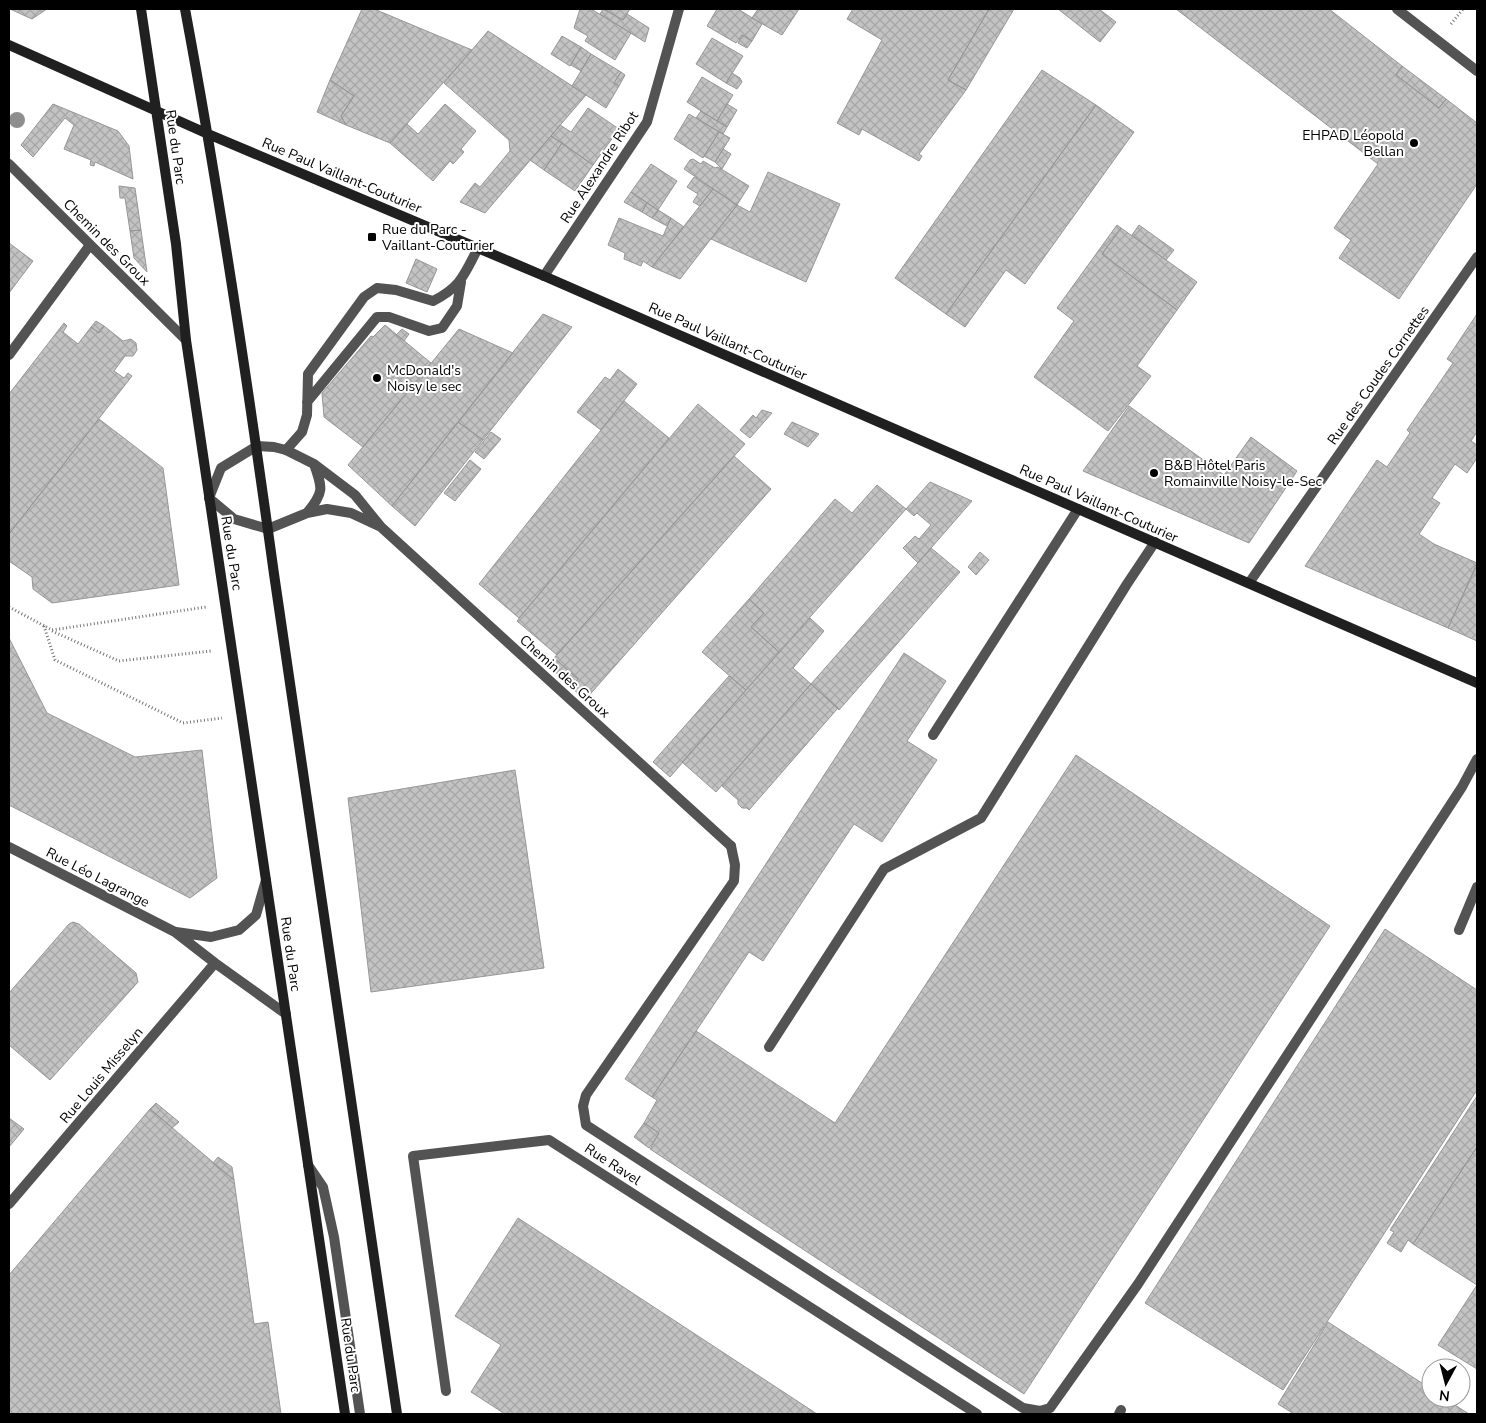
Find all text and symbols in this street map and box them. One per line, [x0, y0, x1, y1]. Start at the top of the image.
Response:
street label: Rue Alexandre Ribot [556, 107, 643, 227]
street label: Rue du Parc [161, 108, 190, 186]
place label: EHPAD Léopold Bellan [1302, 126, 1404, 161]
street label: Rue Paul Vaillant-Couturier [259, 133, 425, 218]
marker: EHPAD Léopold Bellan [1408, 137, 1420, 149]
street label: Chemin des Groux [59, 195, 155, 290]
place label: Rue du Parc - Vaillant-Couturier [381, 220, 494, 255]
marker: Rue du Parc - Vaillant-Couturier [366, 231, 378, 243]
street label: Rue Paul Vaillant-Couturier [645, 298, 810, 385]
street label: Rue des Coudes Cornettes [1323, 302, 1434, 449]
place label: McDonald's Noisy le sec [387, 361, 462, 396]
marker: McDonald's Noisy le sec [371, 372, 383, 384]
place label: B&B Hôtel Paris Romainville Noisy-le-Sec [1164, 456, 1322, 491]
street label: Rue Paul Vaillant-Couturier [1016, 460, 1181, 547]
marker: B&B Hôtel Paris Romainville Noisy-le-Sec [1148, 467, 1160, 479]
street label: Rue du Parc [216, 514, 247, 592]
street label: Chemin des Groux [515, 631, 614, 723]
street label: Rue Léo Lagrange [43, 843, 153, 912]
street label: Rue du Parc [276, 915, 305, 993]
street label: Rue Louis Misselyn [55, 1023, 147, 1128]
street label: Rue Ravel [581, 1139, 645, 1190]
street label: Rue du Parc [336, 1316, 365, 1394]
north arrow [1421, 1358, 1471, 1408]
text: N [1438, 1385, 1451, 1405]

